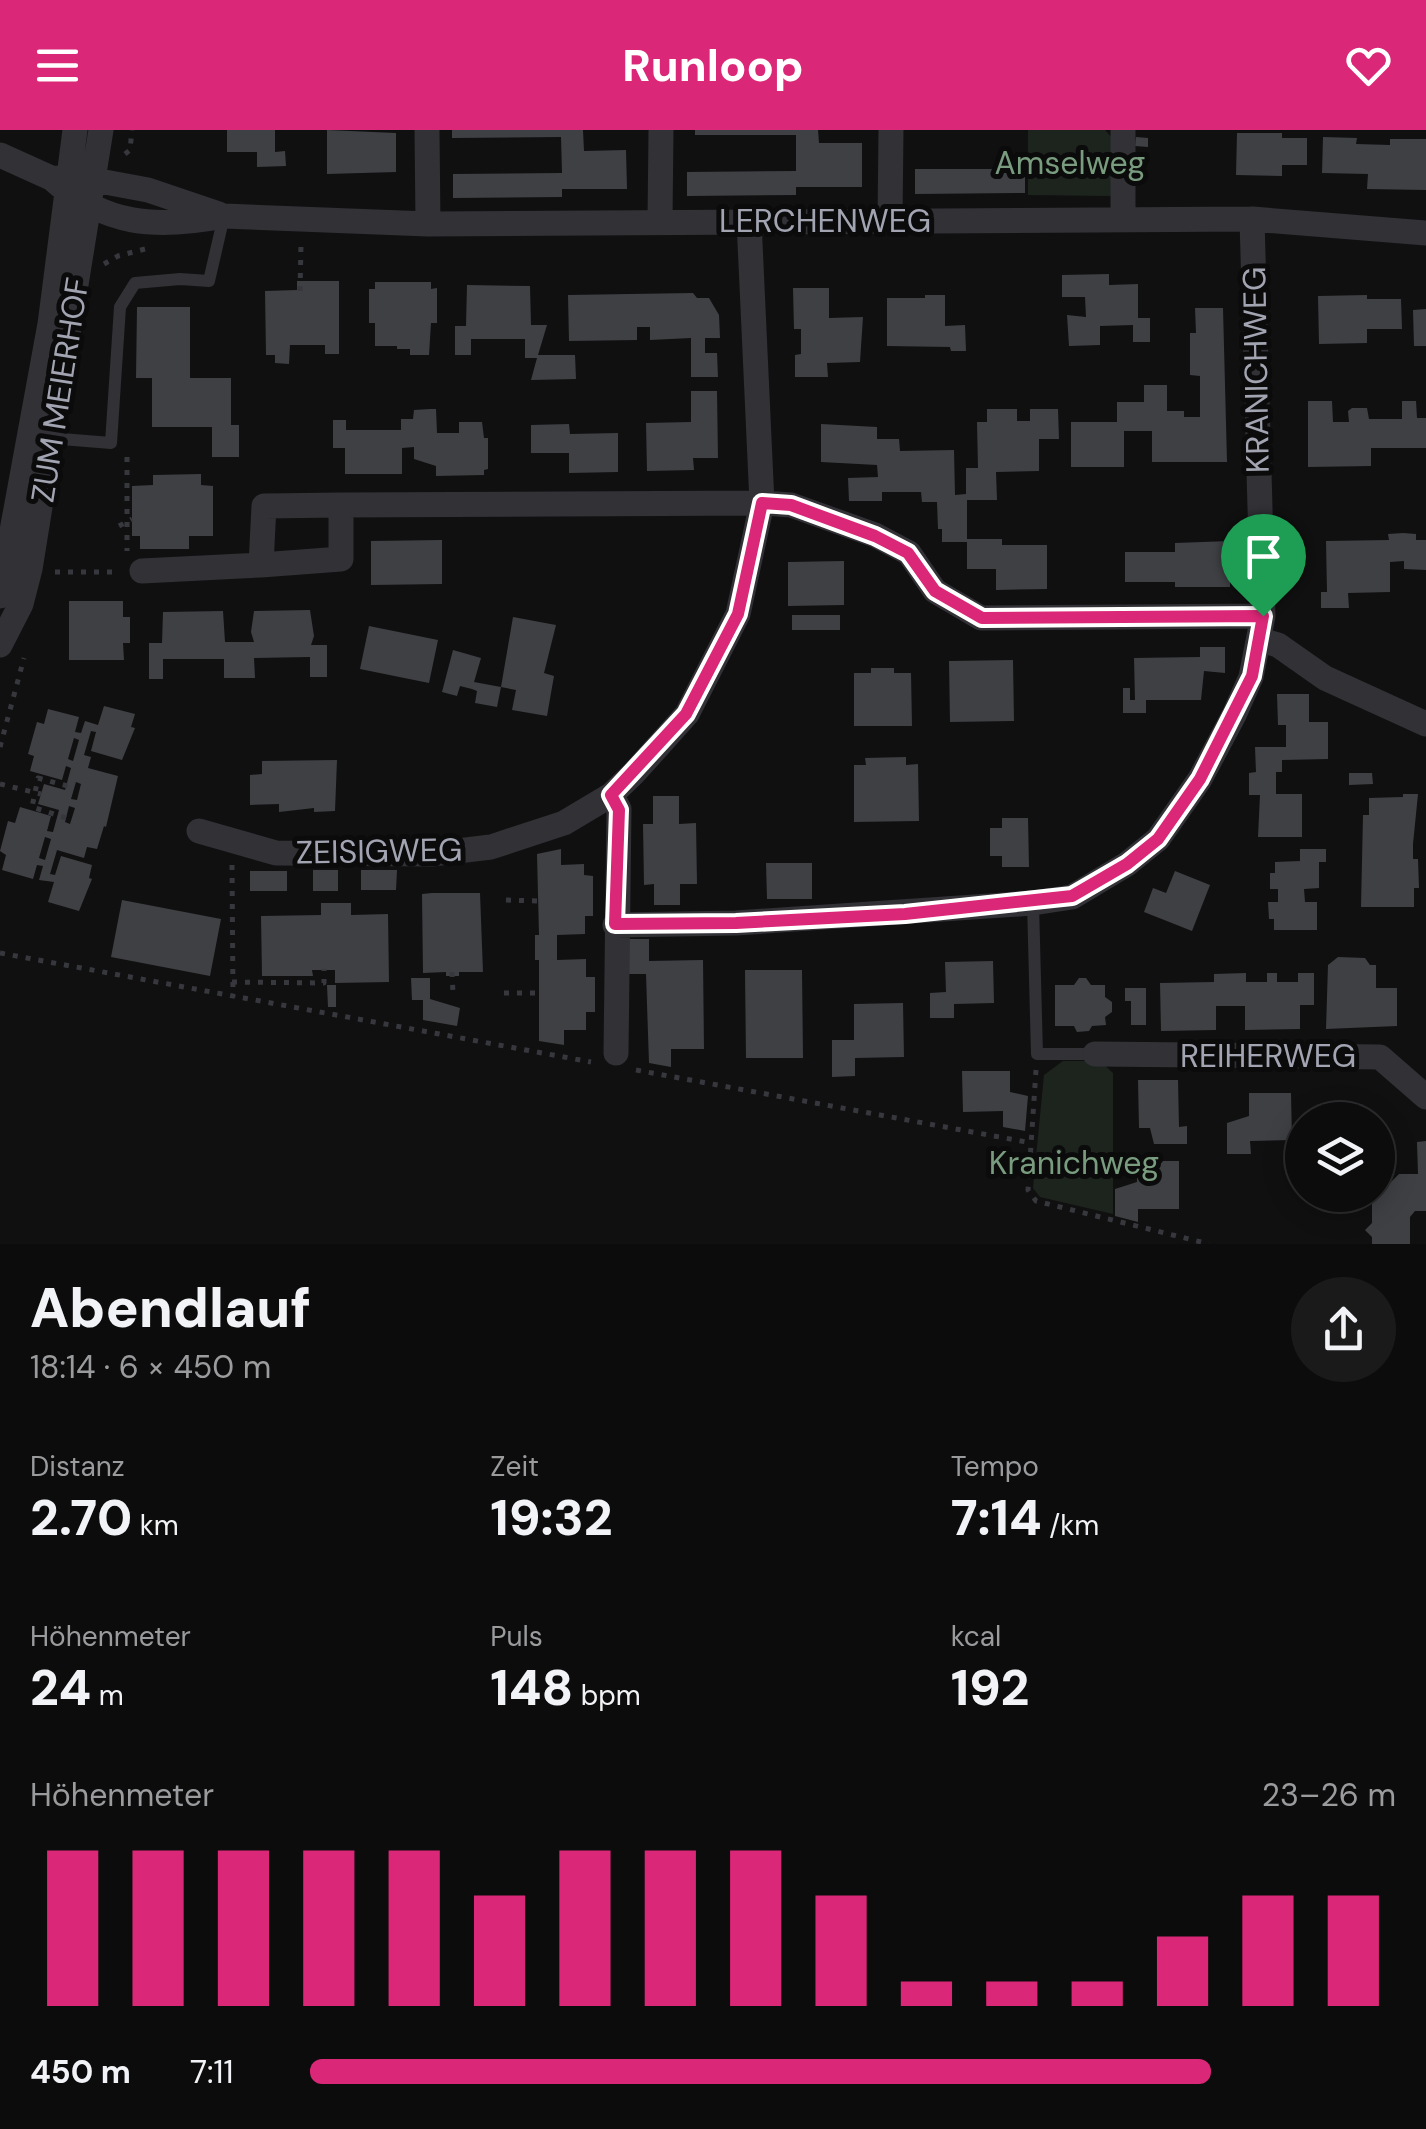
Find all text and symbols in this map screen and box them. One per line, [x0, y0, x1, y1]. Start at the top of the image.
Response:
text: Runloop [622, 36, 804, 95]
icon: menu [30, 38, 85, 93]
icon: heart [1341, 38, 1396, 93]
park label: Amselweg [995, 142, 1145, 184]
street label: LERCHENWEG [719, 200, 931, 242]
street label: KRANICHWEG [1233, 266, 1279, 474]
street label: ZUM MEIERHOF [22, 275, 98, 505]
pin [1221, 514, 1306, 617]
icon: arrive [1236, 529, 1291, 584]
street label: ZEISIGWEG [295, 829, 463, 873]
street label: REIHERWEG [1180, 1035, 1356, 1077]
map controls [1285, 1102, 1395, 1212]
button: layers [1285, 1102, 1395, 1212]
park label: Kranichweg [989, 1142, 1159, 1184]
text: Abendlauf [30, 1272, 311, 1344]
button: share [1291, 1277, 1396, 1382]
text: 18:14 · 6 × 450 m [30, 1346, 271, 1388]
text: Distanz [30, 1448, 125, 1485]
text: Zeit [490, 1448, 539, 1485]
text: Tempo [951, 1448, 1039, 1485]
text: 2.70 [30, 1485, 132, 1551]
text: 19:32 [490, 1485, 613, 1551]
text: 7:14 [951, 1485, 1042, 1551]
text: km [132, 1507, 179, 1544]
text: /km [1042, 1507, 1099, 1544]
text: Höhenmeter [30, 1618, 191, 1655]
text: Puls [490, 1618, 543, 1655]
text: kcal [951, 1618, 1001, 1655]
text: 24 [30, 1655, 91, 1721]
text: 148 [490, 1655, 573, 1721]
text: 192 [951, 1655, 1029, 1721]
text: m [91, 1677, 124, 1714]
text: bpm [573, 1677, 641, 1714]
text: Höhenmeter [30, 1774, 214, 1816]
text: 23–26 m [1262, 1774, 1396, 1816]
text: 450 m [30, 2051, 131, 2093]
text: 7:11 [190, 2051, 234, 2093]

